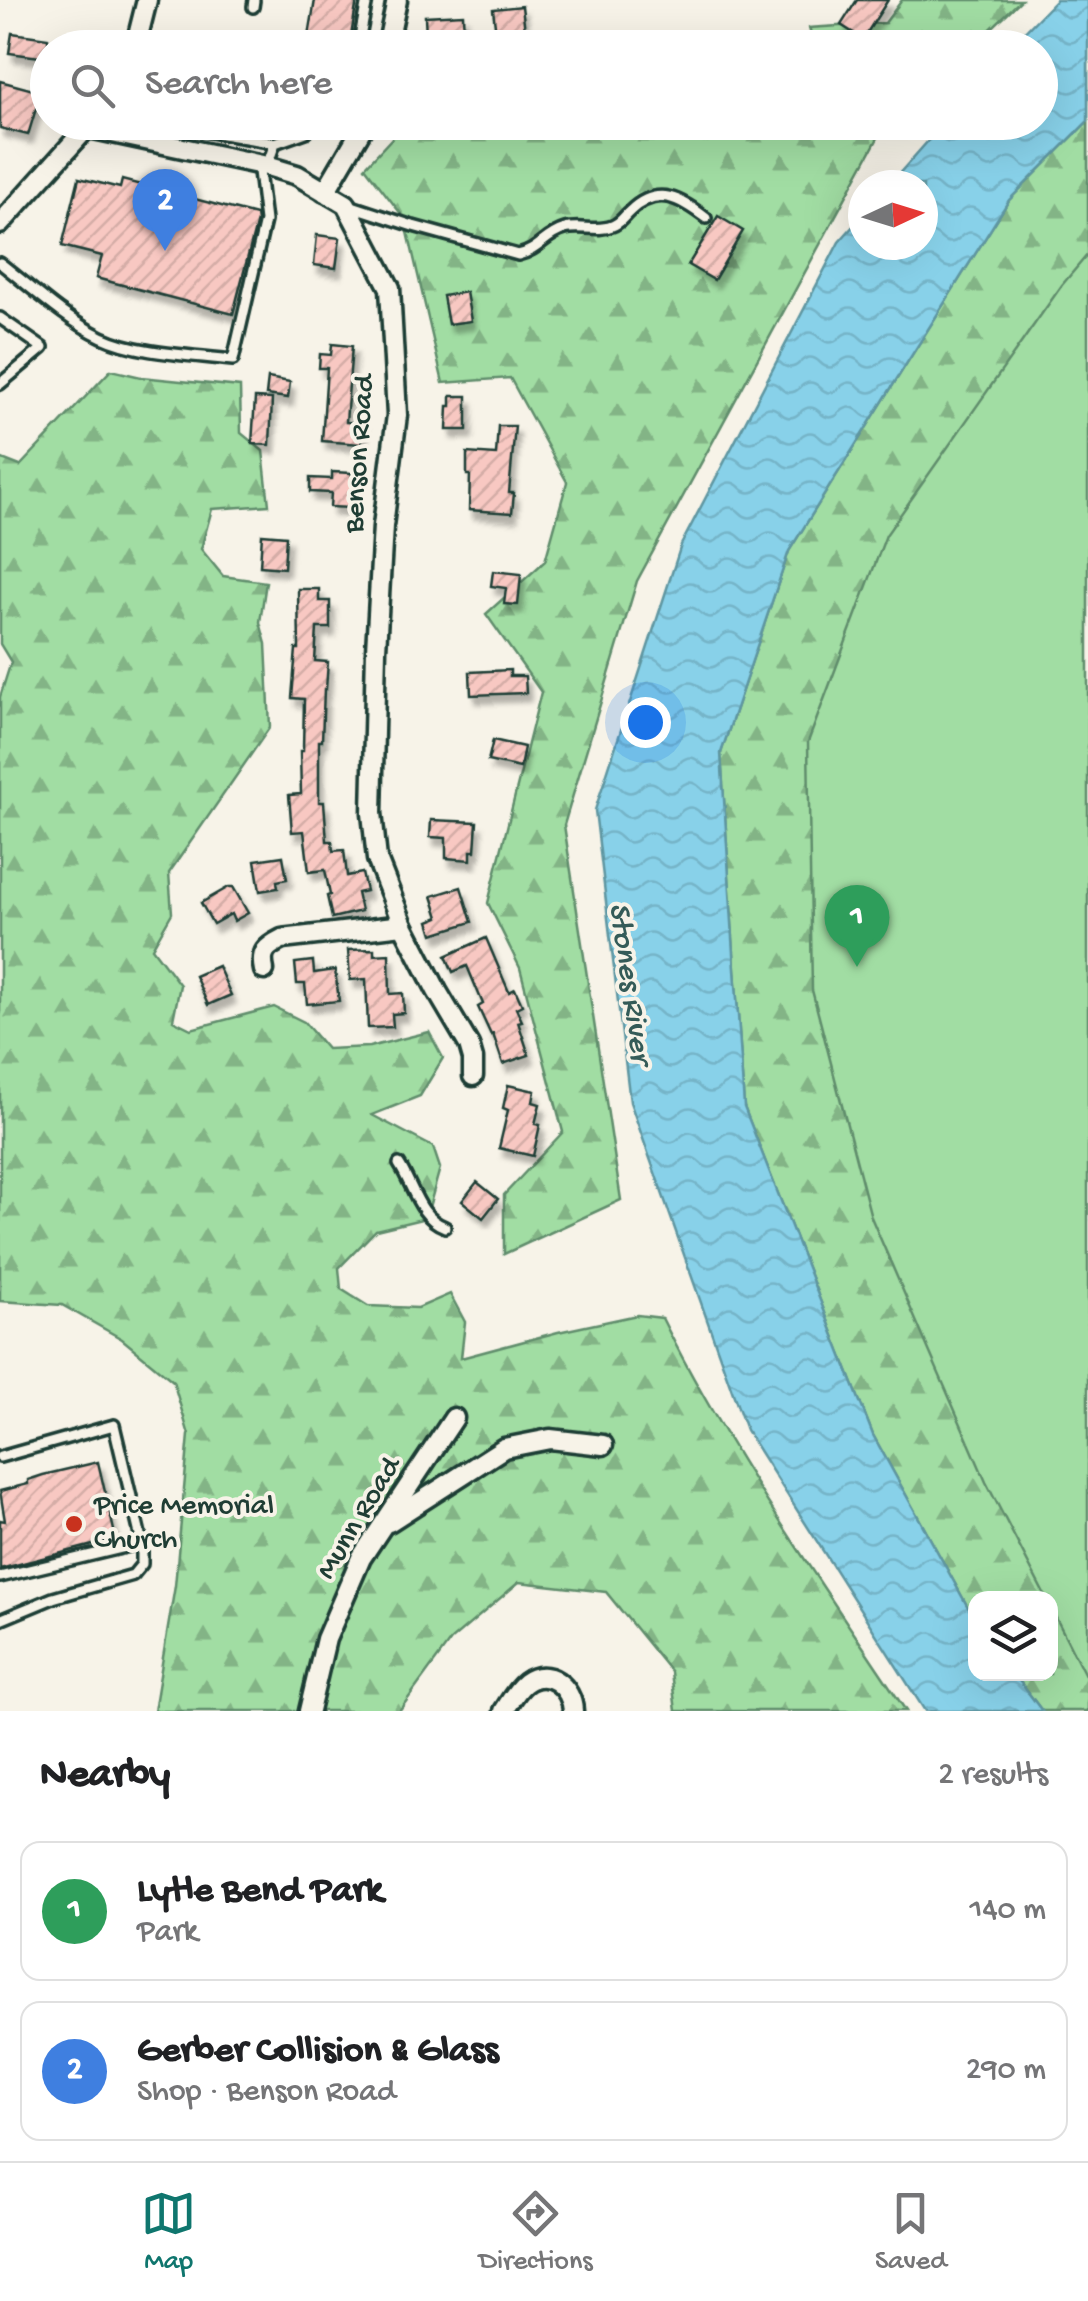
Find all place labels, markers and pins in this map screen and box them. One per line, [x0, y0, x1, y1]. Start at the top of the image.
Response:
pin: 2 [132, 168, 198, 251]
pin: 1 [824, 884, 890, 967]
place label: Price Memorial Church [93, 1490, 274, 1559]
marker: Price Memorial Church [63, 1513, 85, 1535]

